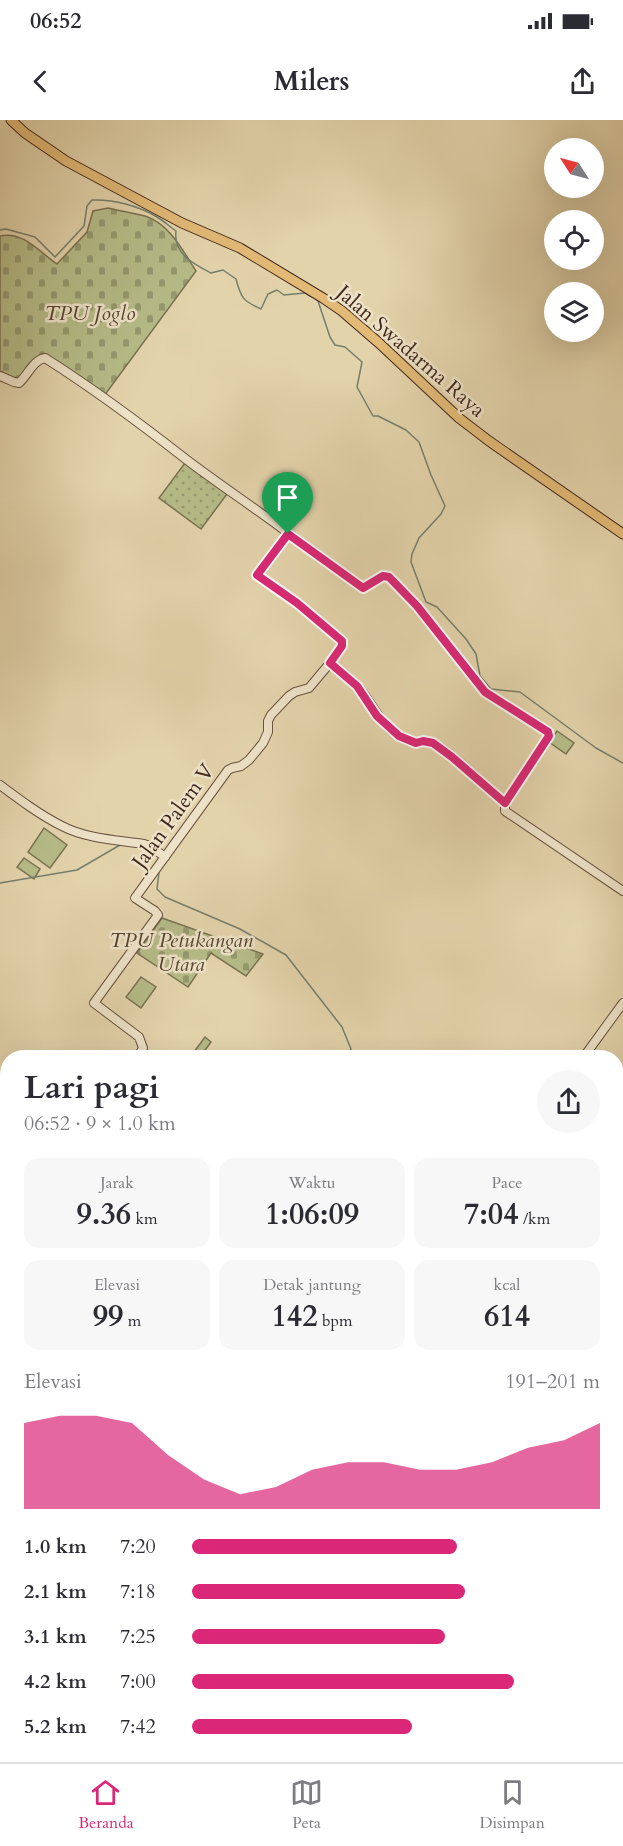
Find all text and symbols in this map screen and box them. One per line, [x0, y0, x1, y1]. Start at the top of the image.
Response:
text: 06:52 [30, 6, 81, 36]
text: Milers [274, 63, 349, 100]
icon: back [24, 65, 57, 98]
icon: share [566, 65, 599, 98]
north arrow [544, 138, 604, 198]
map controls [544, 138, 604, 342]
button: locate [544, 210, 604, 270]
street label: Jalan Swadarma Raya [328, 277, 491, 424]
button: layers [544, 282, 604, 342]
park label: TPU Joglo [44, 299, 136, 328]
pin [262, 472, 313, 534]
icon: arrive [271, 481, 304, 514]
street label: Jalan Palem V [124, 757, 222, 877]
park label: TPU Petukangan Utara [109, 926, 254, 979]
text: Lari pagi [24, 1065, 159, 1110]
button: share [537, 1070, 600, 1133]
text: 06:52 · 9 × 1.0 km [24, 1110, 176, 1137]
text: Jarak [100, 1172, 134, 1194]
text: Waktu [289, 1172, 335, 1194]
text: Pace [492, 1172, 522, 1194]
text: 9.36 [76, 1194, 131, 1235]
text: 1:06:09 [265, 1194, 359, 1235]
text: 7:04 [464, 1194, 519, 1235]
text: km [131, 1208, 158, 1230]
text: /km [519, 1208, 550, 1230]
text: Elevasi [94, 1274, 140, 1296]
text: Detak jantung [263, 1274, 361, 1296]
text: kcal [494, 1274, 520, 1296]
text: 99 [93, 1296, 123, 1337]
text: 142 [271, 1296, 318, 1337]
text: 614 [484, 1296, 530, 1337]
text: m [123, 1310, 141, 1332]
text: bpm [318, 1310, 353, 1332]
text: Elevasi [24, 1368, 82, 1395]
text: 191–201 m [505, 1368, 600, 1395]
text: 1.0 km [24, 1533, 87, 1560]
text: 7:20 [120, 1533, 156, 1560]
text: 2.1 km [24, 1578, 87, 1605]
text: 7:18 [120, 1578, 156, 1605]
text: 3.1 km [24, 1623, 87, 1650]
text: 7:25 [120, 1623, 156, 1650]
text: 4.2 km [24, 1668, 87, 1695]
text: 7:00 [120, 1668, 156, 1695]
text: 5.2 km [24, 1713, 87, 1740]
text: 7:42 [120, 1713, 156, 1740]
tab: Beranda [78, 1776, 134, 1834]
tab: Peta [290, 1776, 323, 1834]
tab: Disimpan [479, 1776, 545, 1834]

